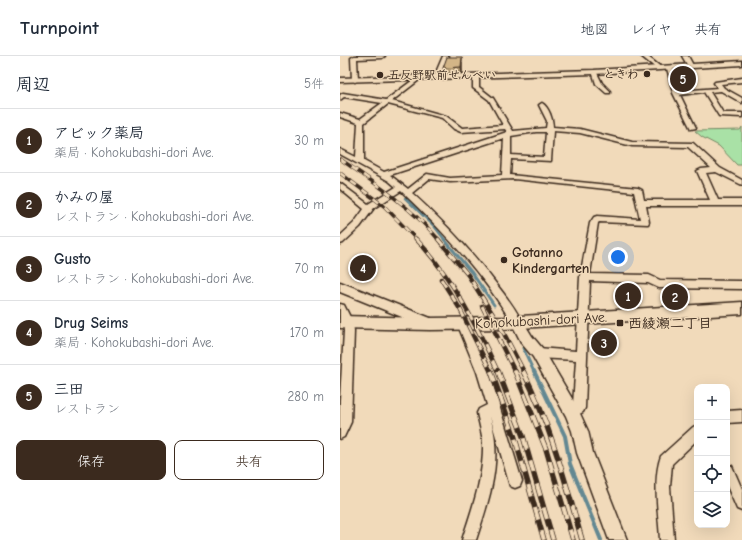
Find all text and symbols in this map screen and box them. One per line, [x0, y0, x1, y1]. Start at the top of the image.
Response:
text: Turnpoint [20, 17, 99, 39]
text: 地図 [581, 21, 609, 38]
text: レイヤ [631, 21, 672, 38]
text: 共有 [694, 21, 722, 38]
pin: 5 [670, 64, 696, 94]
place label: ときわ [603, 67, 639, 81]
place label: 五反野駅前せんべい [388, 68, 496, 82]
marker: ときわ [642, 69, 652, 79]
marker: 五反野駅前せんべい [375, 70, 385, 80]
text: 周辺 [16, 75, 50, 94]
text: 5件 [304, 76, 324, 91]
text: アビック薬局 [54, 124, 144, 142]
text: 1 [26, 133, 32, 148]
text: 30 m [294, 133, 324, 148]
text: 薬局 · Kohokubashi-dori Ave. [54, 145, 214, 160]
text: かみの屋 [54, 188, 114, 206]
text: 2 [26, 197, 32, 212]
text: 50 m [294, 197, 324, 212]
text: レストラン · Kohokubashi-dori Ave. [54, 209, 254, 224]
place label: Gotanno Kindergarten [512, 244, 589, 277]
your location [608, 247, 628, 267]
text: Gusto [54, 250, 91, 268]
pin: 4 [350, 253, 376, 283]
marker: Gotanno Kindergarten [499, 255, 509, 265]
text: 3 [26, 261, 32, 276]
text: 70 m [295, 261, 324, 276]
text: レストラン · Kohokubashi-dori Ave. [54, 271, 254, 286]
pin: 1 [615, 281, 641, 311]
pin: 2 [662, 282, 688, 312]
street label: Kohokubashi-dori Ave. [475, 309, 607, 332]
text: Drug Seims [54, 314, 128, 332]
place label: 西綾瀬二丁目 [628, 315, 712, 332]
marker: 西綾瀬二丁目 [615, 318, 625, 328]
text: 4 [26, 325, 32, 340]
text: 170 m [290, 325, 324, 340]
pin: 3 [591, 328, 617, 358]
text: 薬局 · Kohokubashi-dori Ave. [54, 335, 214, 350]
text: 三田 [54, 380, 84, 398]
map controls [694, 384, 730, 528]
button: + [694, 384, 730, 420]
text: 5 [26, 389, 32, 404]
text: 280 m [287, 389, 324, 404]
text: レストラン [54, 401, 120, 416]
button: − [694, 420, 730, 456]
button: 保存 [16, 440, 166, 480]
button: 共有 [174, 440, 324, 480]
button: locate [694, 456, 730, 492]
button: layers [694, 492, 730, 528]

